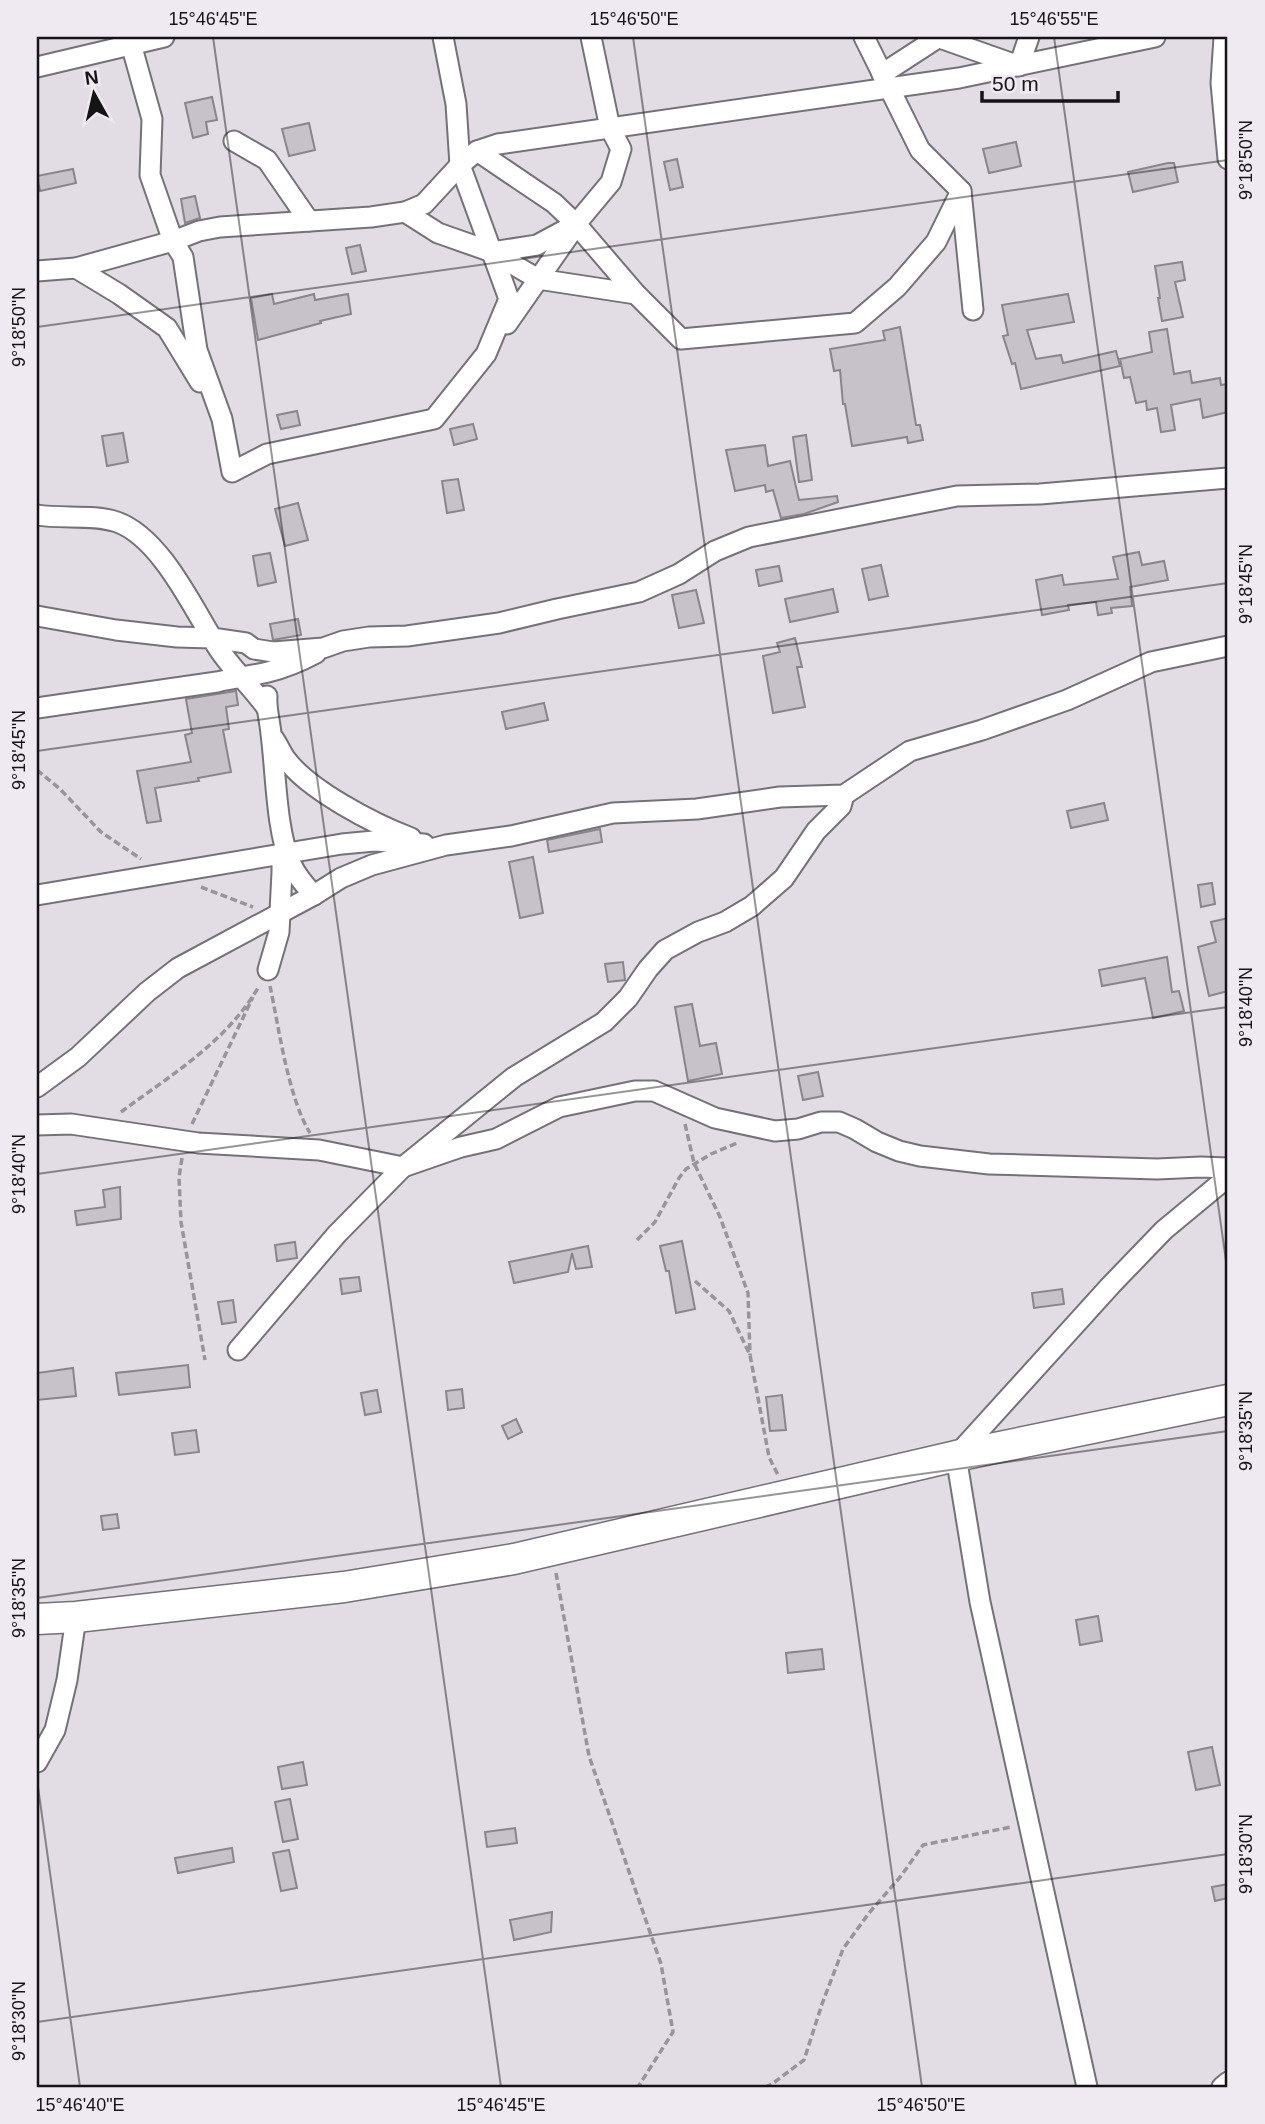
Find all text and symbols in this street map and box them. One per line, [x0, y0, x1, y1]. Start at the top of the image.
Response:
text: 15°46'45"E [168, 9, 258, 29]
text: 15°46'50"E [589, 9, 679, 29]
text: 15°46'55"E [1009, 9, 1099, 29]
north arrow [60, 60, 130, 130]
scale bar [982, 60, 1118, 104]
text: N [83, 66, 100, 89]
text: 50 m [992, 72, 1039, 95]
text: 9°18'50"N [1236, 120, 1256, 200]
text: 9°18'50"N [9, 287, 29, 367]
text: 9°18'45"N [1236, 544, 1256, 624]
text: 9°18'45"N [9, 710, 29, 790]
text: 9°18'40"N [1236, 967, 1256, 1047]
text: 9°18'40"N [9, 1134, 29, 1214]
text: 9°18'35"N [1236, 1391, 1256, 1471]
text: 9°18'35"N [9, 1558, 29, 1638]
text: 9°18'30"N [1236, 1814, 1256, 1894]
text: 9°18'30"N [9, 1981, 29, 2061]
text: 15°46'40"E [35, 2095, 125, 2115]
text: 15°46'45"E [456, 2095, 546, 2115]
text: 15°46'50"E [876, 2095, 966, 2115]

